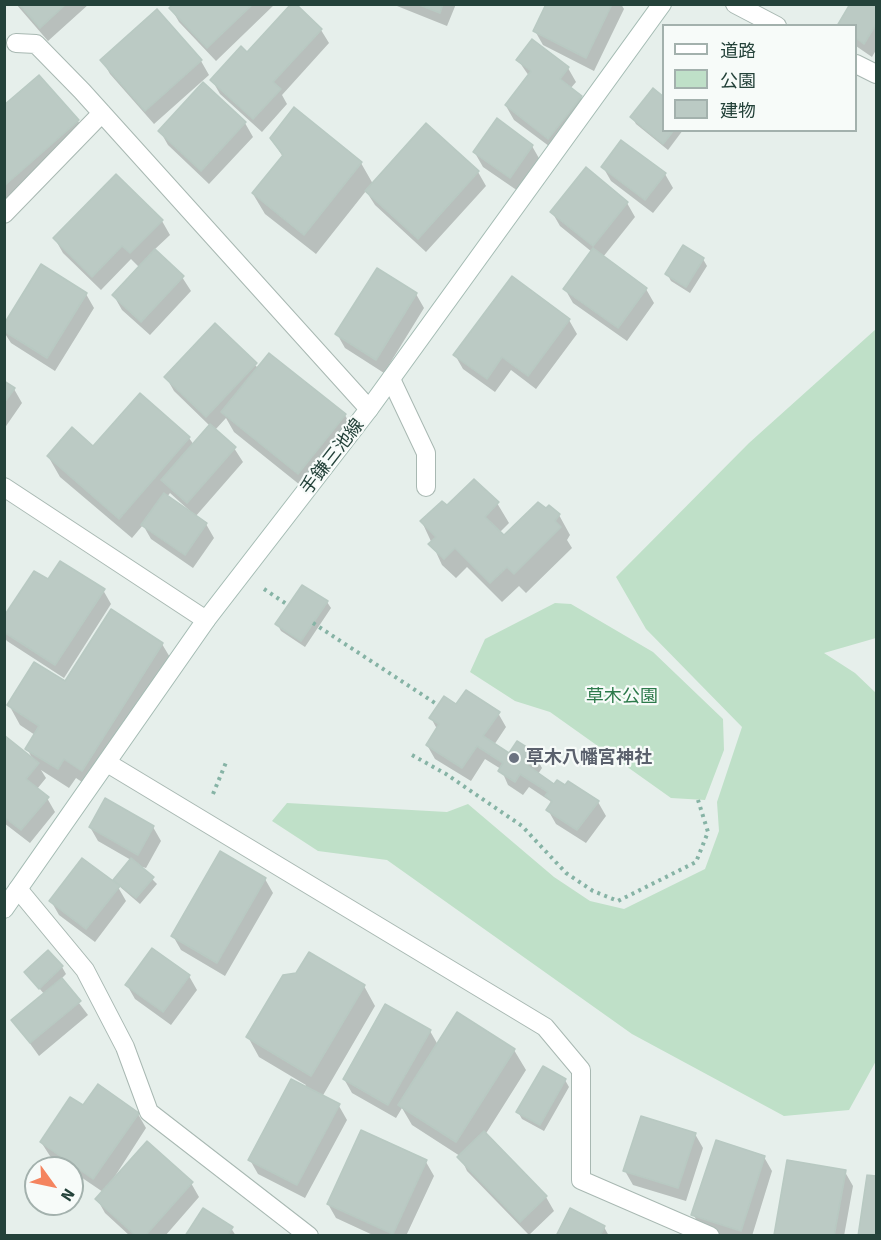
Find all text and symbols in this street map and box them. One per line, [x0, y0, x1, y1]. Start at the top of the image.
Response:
legend [662, 24, 857, 132]
text: 道路 [720, 40, 756, 62]
text: 公園 [720, 70, 756, 92]
text: 建物 [720, 100, 756, 122]
street label: 手鎌三池線 [297, 415, 369, 499]
park label: 草木公園 [586, 686, 658, 708]
place label: 草木八幡宮神社 [526, 747, 652, 769]
marker: 草木八幡宮神社 [507, 751, 521, 765]
north arrow [24, 1156, 84, 1216]
text: N [56, 1185, 79, 1205]

